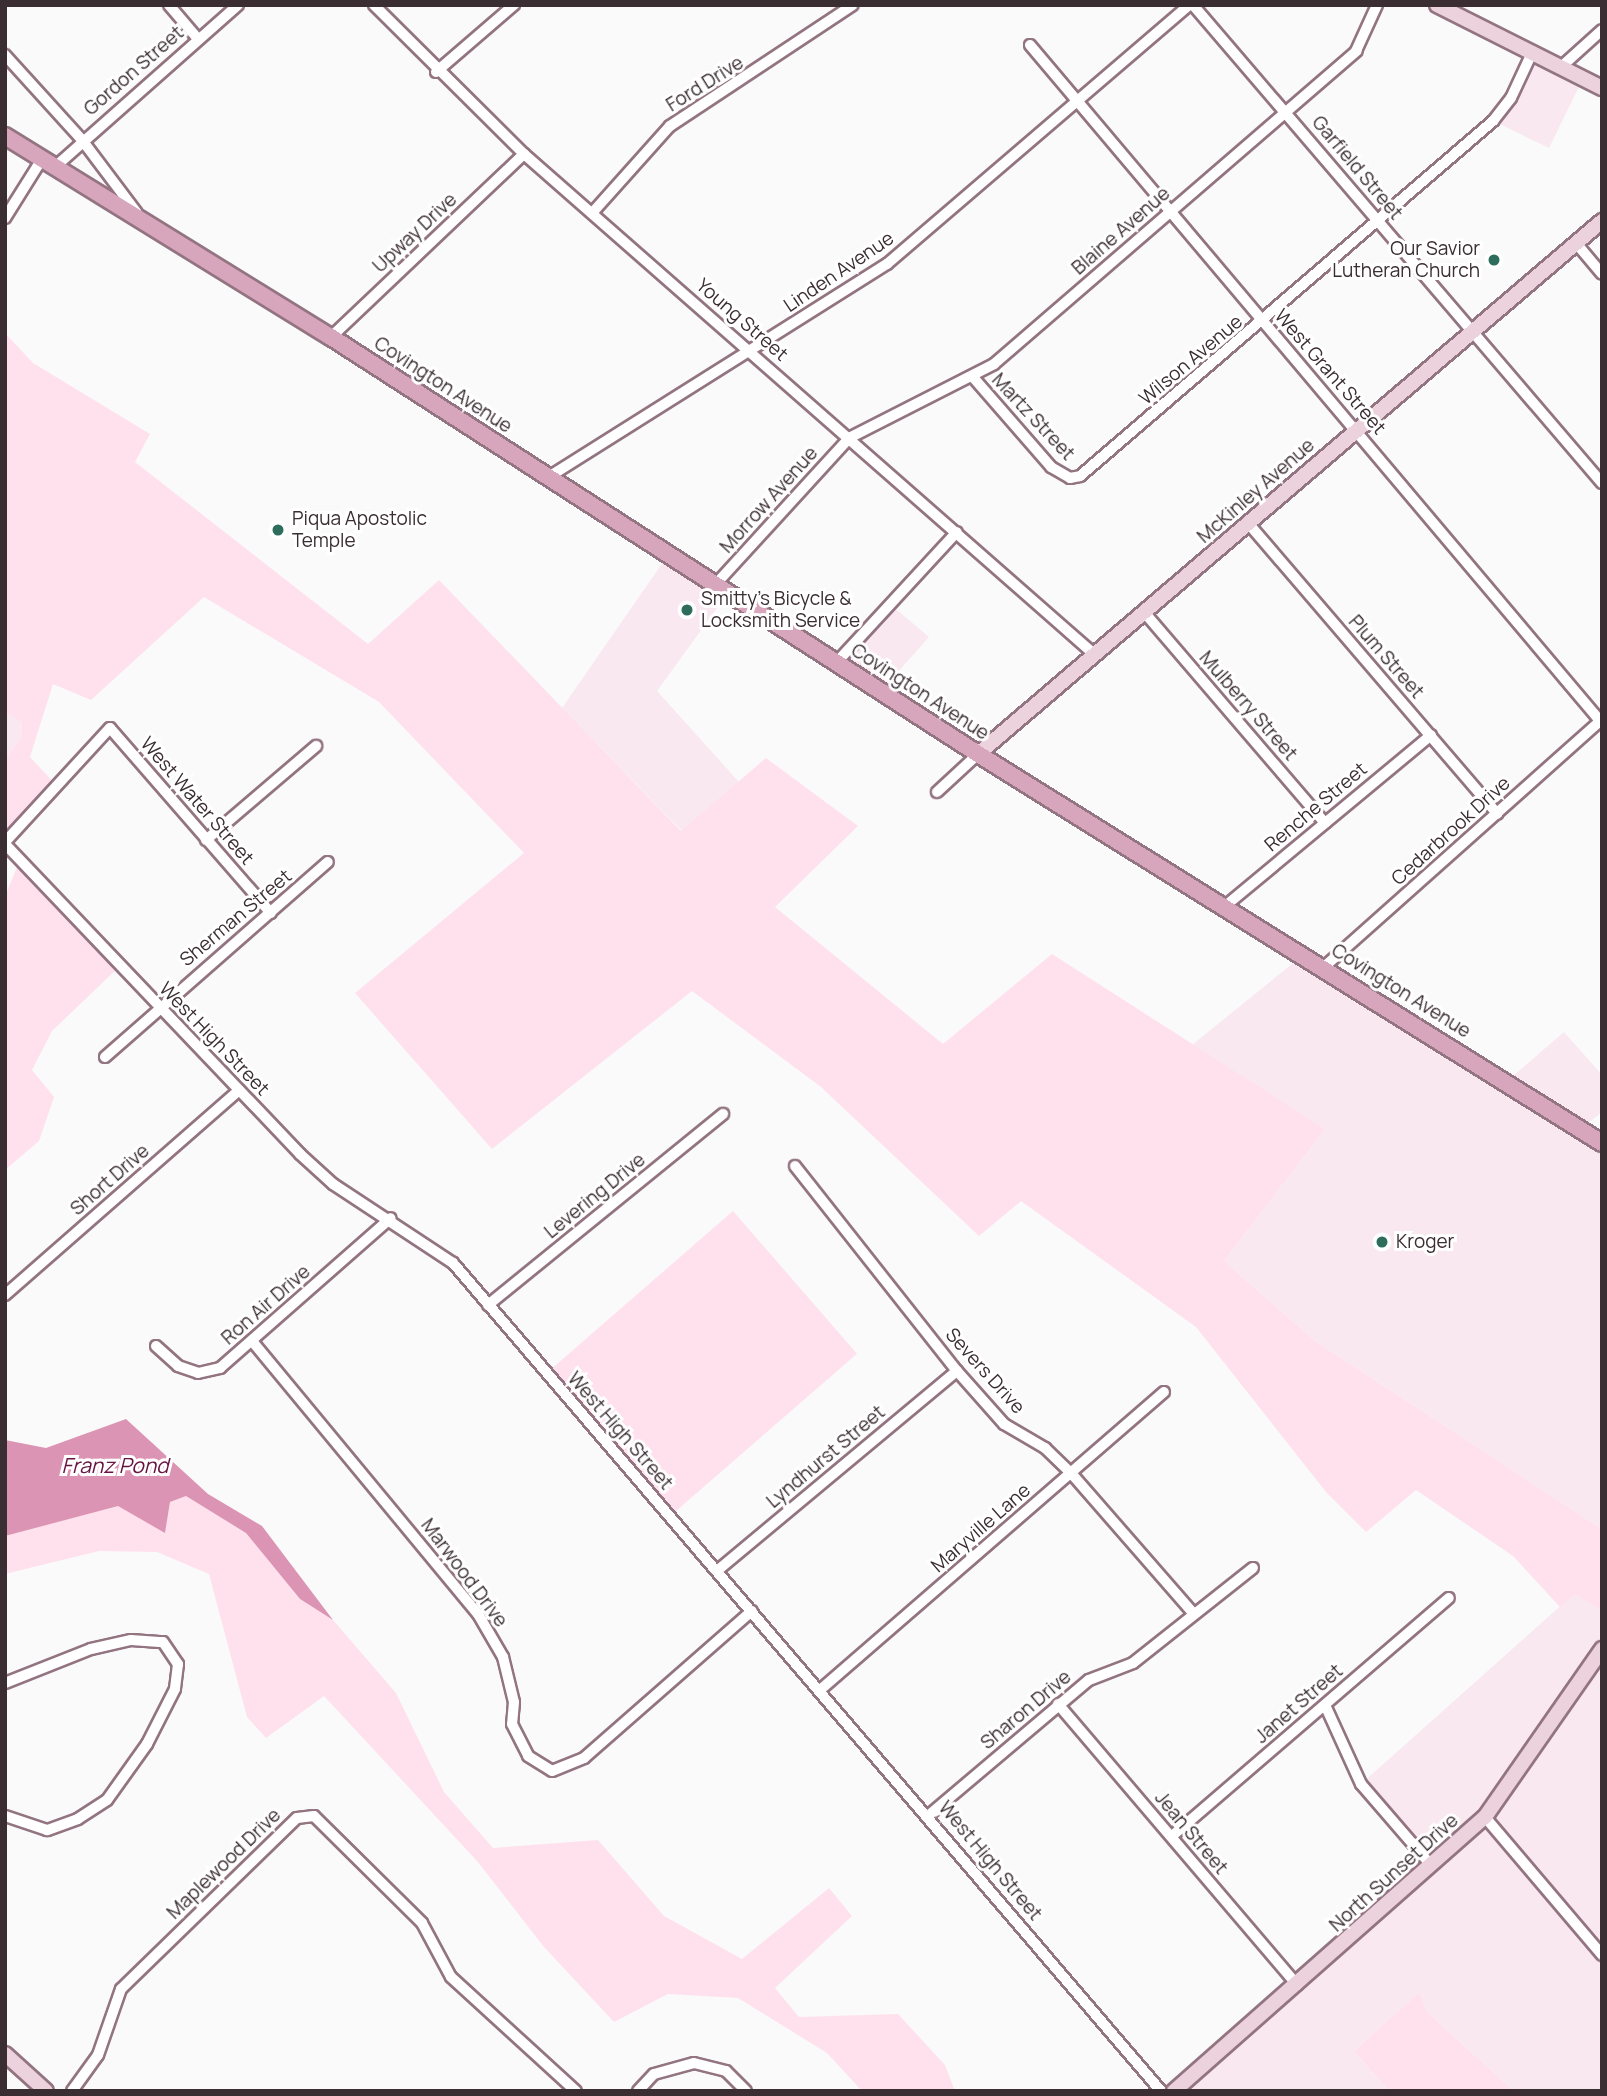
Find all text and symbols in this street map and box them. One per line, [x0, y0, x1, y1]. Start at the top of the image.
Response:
street label: Gordon Street [79, 21, 189, 121]
street label: Ford Drive [662, 51, 748, 117]
street label: Garfield Street [1307, 111, 1407, 225]
street label: Blaine Avenue [1067, 182, 1175, 280]
street label: Upway Drive [368, 188, 462, 278]
street label: Linden Avenue [780, 227, 898, 317]
place label: Our Savior Lutheran Church [1332, 238, 1480, 282]
marker: Our Savior Lutheran Church [1486, 252, 1502, 268]
street label: Young Street [692, 274, 792, 366]
street label: West Grant Street [1270, 305, 1390, 439]
street label: Wilson Avenue [1135, 310, 1247, 410]
street label: Covington Avenue [370, 332, 516, 438]
street label: Martz Street [987, 369, 1079, 465]
street label: McKinley Avenue [1193, 434, 1319, 548]
street label: Morrow Avenue [715, 442, 823, 558]
place label: Piqua Apostolic Temple [292, 508, 427, 552]
marker: Piqua Apostolic Temple [270, 522, 286, 538]
place label: Smitty's Bicycle & Locksmith Service [701, 588, 860, 632]
marker: Smitty's Bicycle & Locksmith Service [679, 602, 695, 618]
street label: Plum Street [1344, 611, 1428, 703]
street label: Covington Avenue [847, 639, 993, 745]
street label: Mulberry Street [1194, 647, 1302, 765]
street label: West Water Street [135, 733, 259, 869]
street label: Renche Street [1260, 758, 1372, 856]
street label: Cedarbrook Drive [1387, 772, 1515, 890]
street label: Sherman Street [176, 865, 296, 971]
street label: Covington Avenue [1327, 939, 1475, 1043]
street label: West High Street [154, 978, 274, 1100]
street label: Short Drive [66, 1140, 154, 1220]
street label: Levering Drive [540, 1148, 650, 1244]
place label: Kroger [1396, 1231, 1454, 1253]
marker: Kroger [1374, 1234, 1390, 1250]
street label: Ron Air Drive [217, 1260, 315, 1350]
street label: Severs Drive [941, 1323, 1029, 1419]
street label: West High Street [563, 1367, 677, 1495]
street label: Lyndhurst Street [762, 1401, 890, 1513]
water label: Franz Pond [61, 1452, 169, 1478]
street label: Maryville Lane [927, 1479, 1035, 1577]
street label: Marwood Drive [416, 1514, 512, 1632]
street label: Janet Street [1250, 1660, 1348, 1748]
street label: Sharon Drive [976, 1666, 1076, 1754]
street label: Jean Street [1150, 1787, 1232, 1879]
street label: West High Street [933, 1797, 1047, 1925]
street label: Maplewood Drive [162, 1804, 286, 1924]
street label: North Sunset Drive [1325, 1809, 1463, 1937]

